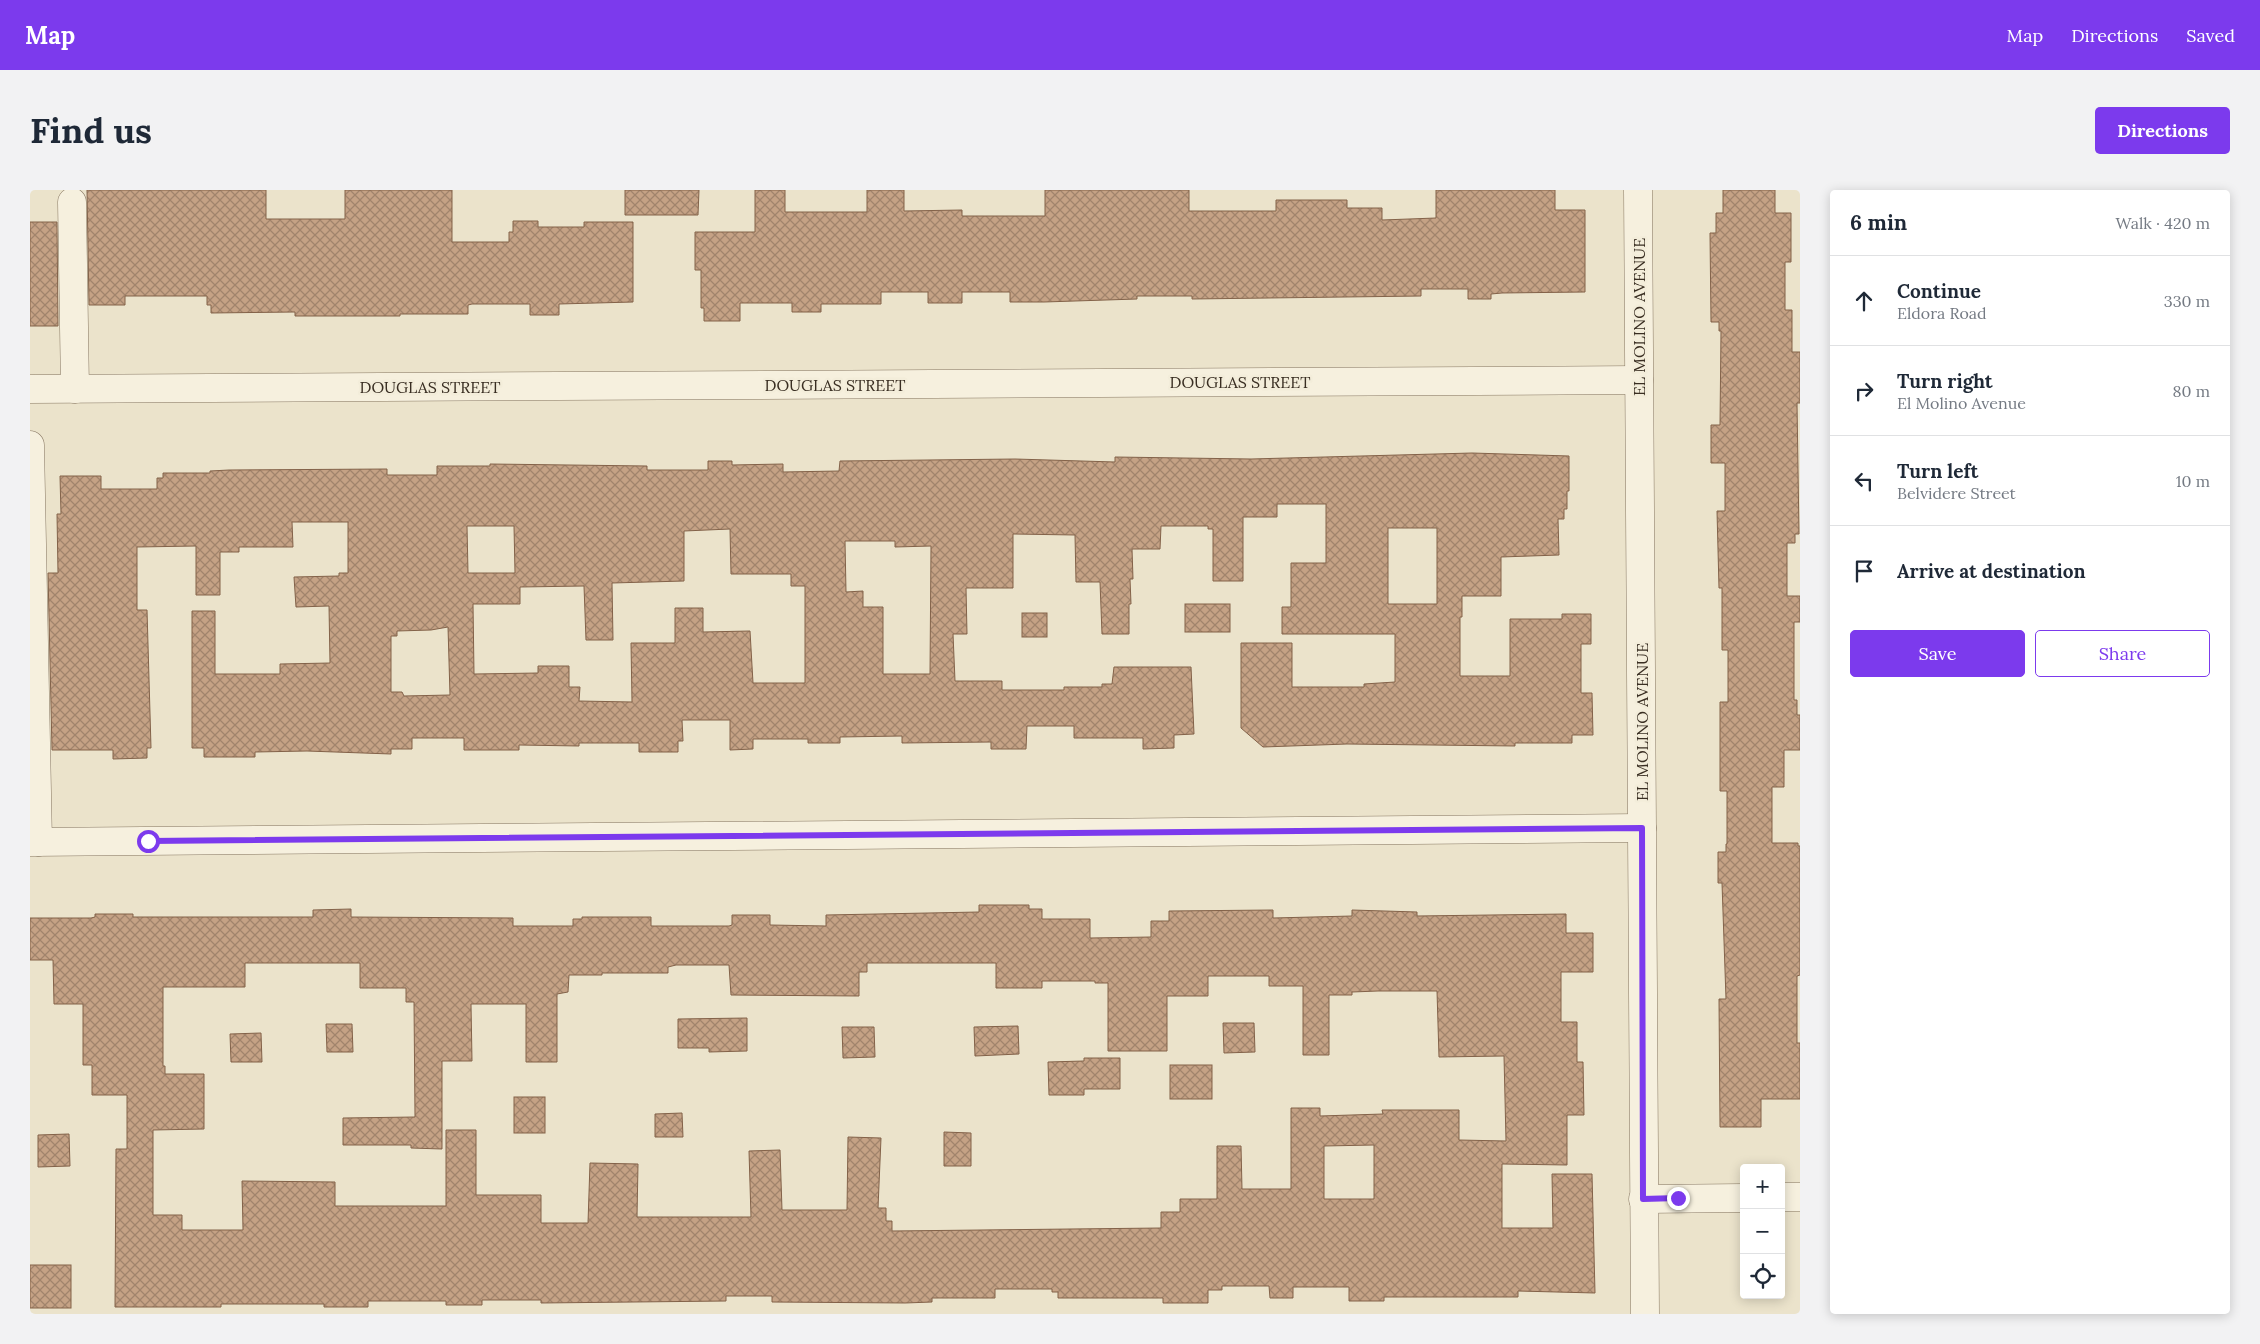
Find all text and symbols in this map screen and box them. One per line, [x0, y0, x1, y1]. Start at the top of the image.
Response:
text: Map [25, 20, 75, 51]
text: Map [2007, 24, 2043, 47]
text: Directions [2071, 24, 2158, 47]
text: Saved [2186, 24, 2235, 47]
button: Directions [2095, 107, 2230, 154]
text: Find us [30, 108, 152, 153]
text: 6 min [1850, 209, 1907, 236]
text: Walk · 420 m [2115, 213, 2210, 233]
street label: EL MOLINO AVENUE [1629, 238, 1649, 396]
text: Continue [1897, 279, 1981, 303]
icon: ahead [1850, 287, 1878, 315]
text: 330 m [2164, 291, 2210, 311]
text: Eldora Road [1897, 303, 1987, 323]
text: Turn right [1897, 369, 1993, 393]
street label: DOUGLAS STREET [1170, 372, 1310, 392]
street label: DOUGLAS STREET [765, 375, 905, 395]
street label: DOUGLAS STREET [360, 377, 500, 397]
icon: right [1850, 377, 1878, 405]
text: 80 m [2173, 381, 2210, 401]
text: El Molino Avenue [1897, 393, 2026, 413]
text: Turn left [1897, 459, 1978, 483]
icon: left [1850, 467, 1878, 495]
text: 10 m [2176, 471, 2210, 491]
text: Belvidere Street [1897, 483, 2016, 503]
icon: arrive [1850, 557, 1878, 585]
text: Arrive at destination [1897, 559, 2086, 583]
button: Save [1850, 630, 2025, 677]
button: Share [2035, 630, 2210, 677]
street label: EL MOLINO AVENUE [1632, 643, 1652, 801]
route start [137, 830, 160, 853]
map controls [1740, 1164, 1785, 1299]
button: + [1740, 1164, 1785, 1209]
route end [1667, 1187, 1690, 1210]
button: − [1740, 1209, 1785, 1254]
button: locate [1740, 1254, 1785, 1299]

